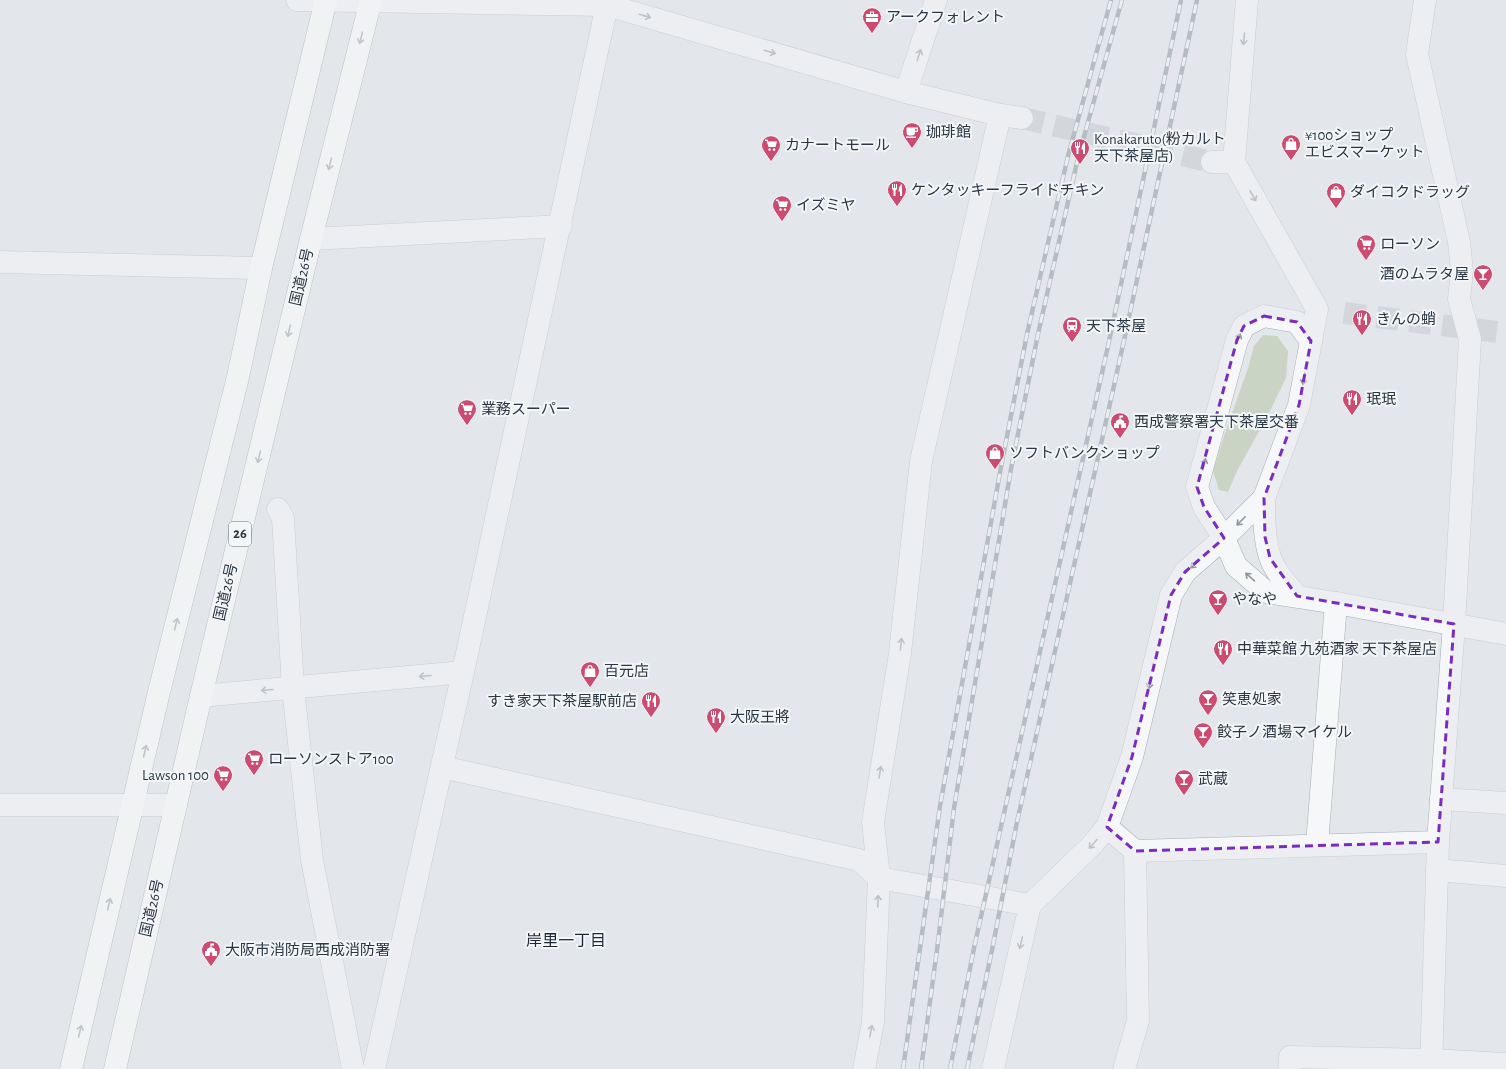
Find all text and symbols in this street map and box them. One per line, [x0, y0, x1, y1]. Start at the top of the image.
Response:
office icon: アークフォレント [861, 6, 883, 34]
place label: アークフォレント [886, 9, 1005, 25]
one-way arrow [638, 13, 651, 20]
one-way arrow [357, 31, 365, 44]
one-way arrow [1241, 32, 1248, 45]
one-way arrow [916, 48, 923, 61]
one-way arrow [763, 49, 776, 56]
cafe icon: 珈琲館 [901, 121, 923, 149]
place label: 珈琲館 [926, 124, 971, 140]
place label: ¥100ショップ エビスマーケット [1305, 127, 1425, 160]
place label: Konakaruto(粉カルト 天下茶屋店) [1094, 131, 1226, 164]
shop icon: ¥100ショップ エビスマーケット [1280, 133, 1302, 161]
supermarket icon: カナートモール [760, 134, 782, 162]
restaurant icon: Konakaruto(粉カルト 天下茶屋店) [1069, 137, 1091, 165]
place label: カナートモール [785, 138, 890, 153]
one-way arrow [325, 157, 333, 170]
restaurant icon: ケンタッキーフライドチキン [886, 179, 908, 207]
shop icon: ダイコクドラッグ [1325, 181, 1347, 209]
place label: ケンタッキーフライドチキン [911, 182, 1104, 198]
place label: ダイコクドラッグ [1350, 184, 1470, 200]
one-way arrow [1250, 190, 1258, 202]
supermarket icon: イズミヤ [771, 194, 793, 222]
place label: イズミヤ [796, 197, 856, 213]
supermarket icon: ローソン [1355, 233, 1377, 261]
place label: ローソン [1380, 237, 1440, 252]
street label: 国道26号 [287, 246, 316, 307]
bar icon: 酒のムラタ屋 [1472, 263, 1494, 291]
place label: 酒のムラタ屋 [1380, 266, 1469, 282]
restaurant icon: きんの蛸 [1351, 308, 1373, 336]
place label: きんの蛸 [1376, 311, 1436, 327]
station icon: 天下茶屋 [1061, 315, 1083, 343]
place label: 天下茶屋 [1086, 318, 1146, 334]
one-way arrow [284, 324, 292, 337]
one-way arrow [1235, 333, 1243, 345]
one-way arrow [1299, 372, 1307, 385]
restaurant icon: 珉珉 [1341, 388, 1363, 416]
place label: 珉珉 [1366, 392, 1396, 407]
supermarket icon: 業務スーパー [456, 398, 478, 426]
place label: 業務スーパー [481, 401, 571, 417]
public building icon: 西成警察署天下茶屋交番 [1109, 411, 1131, 439]
place label: 西成警察署天下茶屋交番 [1134, 414, 1299, 430]
shop icon: ソフトバンクショップ [984, 442, 1006, 470]
place label: ソフトバンクショップ [1009, 445, 1160, 461]
one-way arrow [254, 451, 262, 464]
one-way arrow [1200, 458, 1208, 471]
one-way arrow [1236, 516, 1246, 526]
road number: 26 [229, 522, 251, 546]
one-way arrow [1189, 560, 1200, 569]
street label: 国道26号 [211, 561, 240, 622]
one-way arrow [1244, 573, 1255, 582]
bar icon: やなや [1207, 588, 1229, 616]
place label: やなや [1232, 591, 1277, 607]
one-way arrow [173, 618, 181, 631]
one-way arrow [897, 638, 904, 651]
restaurant icon: 中華菜館 九苑酒家 天下茶屋店 [1212, 638, 1234, 666]
place label: 中華菜館 九苑酒家 天下茶屋店 [1237, 641, 1437, 657]
shop icon: 百元店 [579, 660, 601, 688]
place label: 百元店 [604, 663, 649, 679]
one-way arrow [419, 672, 432, 680]
one-way arrow [1145, 676, 1153, 689]
one-way arrow [261, 687, 274, 694]
bar icon: 笑恵処家 [1197, 688, 1219, 716]
restaurant icon: すき家天下茶屋駅前店 [640, 690, 662, 718]
place label: 笑恵処家 [1222, 691, 1282, 707]
place label: すき家天下茶屋駅前店 [487, 693, 637, 709]
restaurant icon: 大阪王將 [705, 706, 727, 734]
place label: 大阪王將 [730, 709, 790, 725]
bar icon: 餃子ノ酒場マイケル [1192, 721, 1214, 749]
place label: 餃子ノ酒場マイケル [1217, 724, 1352, 740]
one-way arrow [142, 744, 150, 757]
supermarket icon: ローソンストア100 [243, 748, 265, 776]
place label: ローソンストア100 [268, 752, 394, 767]
supermarket icon: Lawson 100 [212, 764, 234, 792]
one-way arrow [877, 766, 885, 779]
place label: Lawson 100 [142, 768, 209, 783]
bar icon: 武蔵 [1173, 768, 1195, 796]
place label: 武蔵 [1198, 771, 1228, 787]
one-way arrow [1089, 838, 1098, 848]
street label: 国道26号 [137, 877, 166, 938]
one-way arrow [874, 895, 882, 908]
one-way arrow [106, 898, 114, 911]
district label: 岸里一丁目 [526, 933, 606, 949]
one-way arrow [1017, 936, 1025, 949]
public building icon: 大阪市消防局西成消防署 [200, 939, 222, 967]
place label: 大阪市消防局西成消防署 [225, 942, 390, 958]
one-way arrow [76, 1025, 84, 1038]
one-way arrow [868, 1025, 876, 1038]

